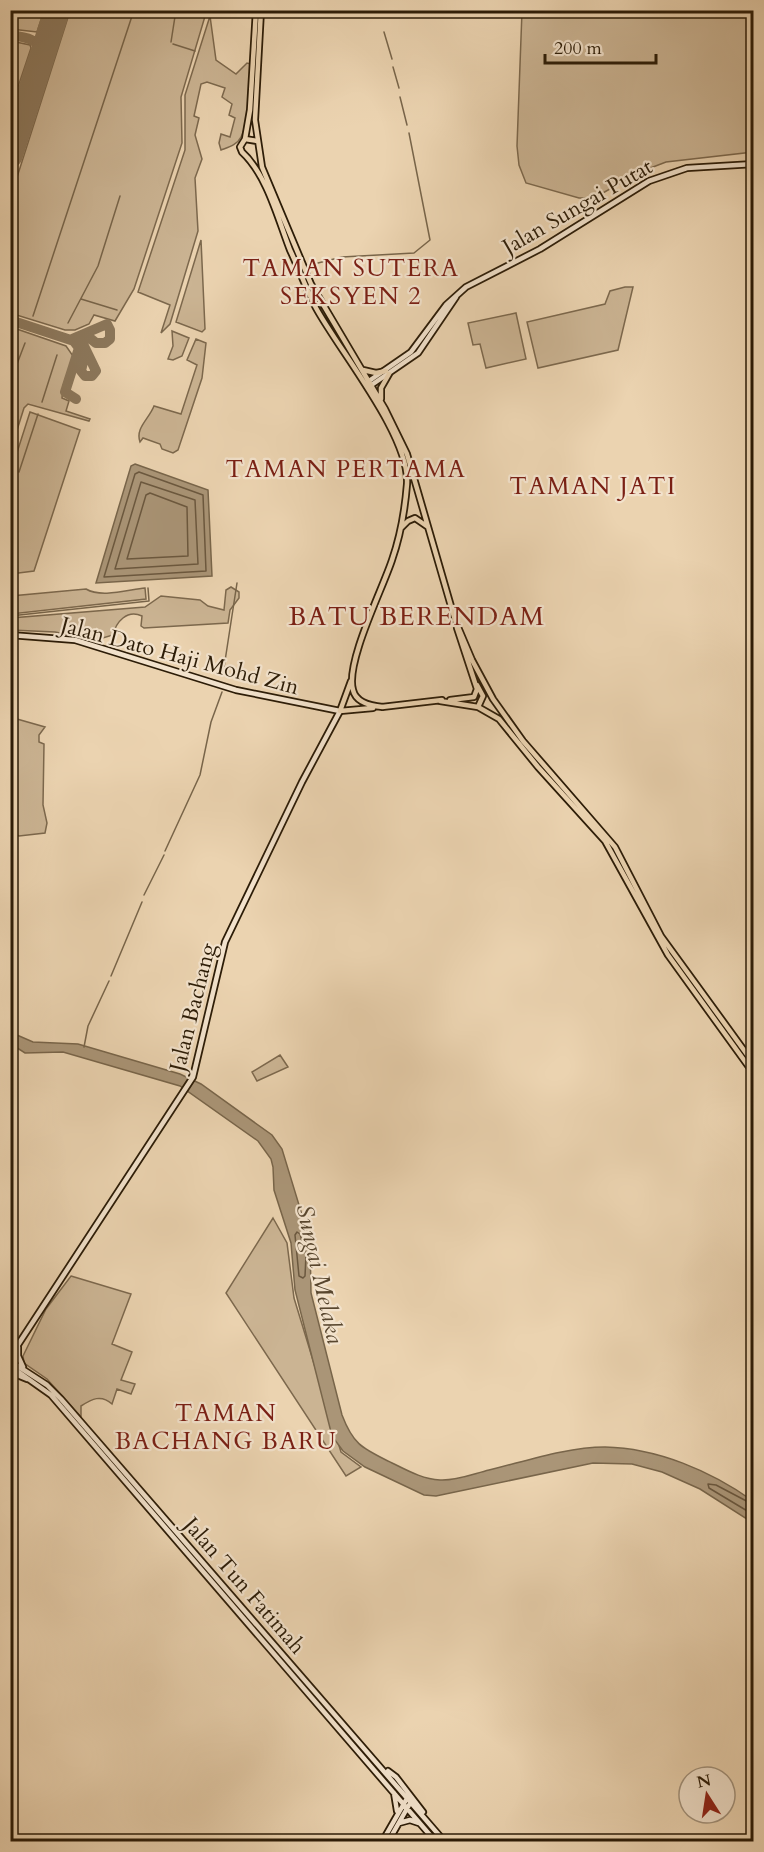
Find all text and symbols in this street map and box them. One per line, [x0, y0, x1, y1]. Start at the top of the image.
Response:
scale bar [545, 27, 656, 65]
text: 200 m [554, 36, 602, 61]
street label: Jalan Sungai Putat [494, 152, 658, 263]
district label: TAMAN SUTERA SEKSYEN 2 [242, 252, 460, 313]
district label: TAMAN PERTAMA [226, 453, 466, 486]
district label: TAMAN JATI [509, 470, 677, 503]
district label: BATU BERENDAM [288, 599, 546, 634]
street label: Jalan Dato Haji Mohd Zin [54, 609, 303, 702]
street label: Jalan Bachang [162, 939, 224, 1078]
water label: Sungai Melaka [287, 1201, 352, 1347]
district label: TAMAN BACHANG BARU [115, 1397, 337, 1458]
street label: Jalan Tun Fatimah [174, 1508, 312, 1661]
north arrow [677, 1765, 737, 1825]
text: N [695, 1769, 713, 1794]

